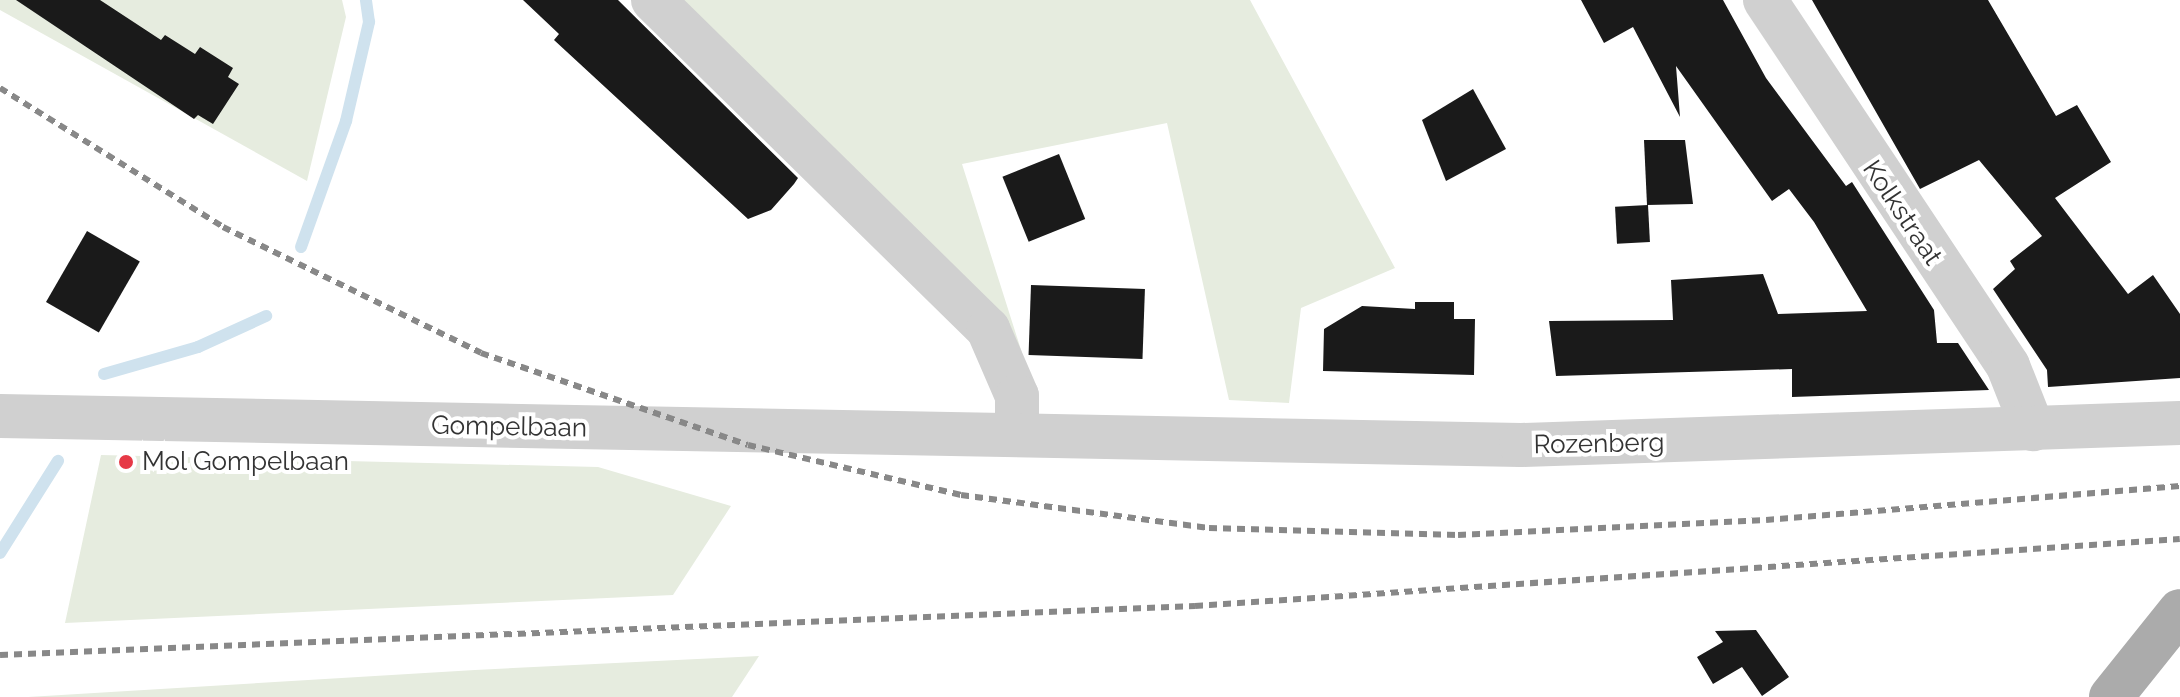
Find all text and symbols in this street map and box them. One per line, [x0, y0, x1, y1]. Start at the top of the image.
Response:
street label: Kolkstraat [1856, 155, 1948, 271]
street label: Gompelbaan [431, 410, 587, 444]
street label: Rozenberg [1533, 427, 1665, 461]
place label: Mol Gompelbaan [142, 446, 350, 478]
marker: Mol Gompelbaan [117, 453, 135, 471]

